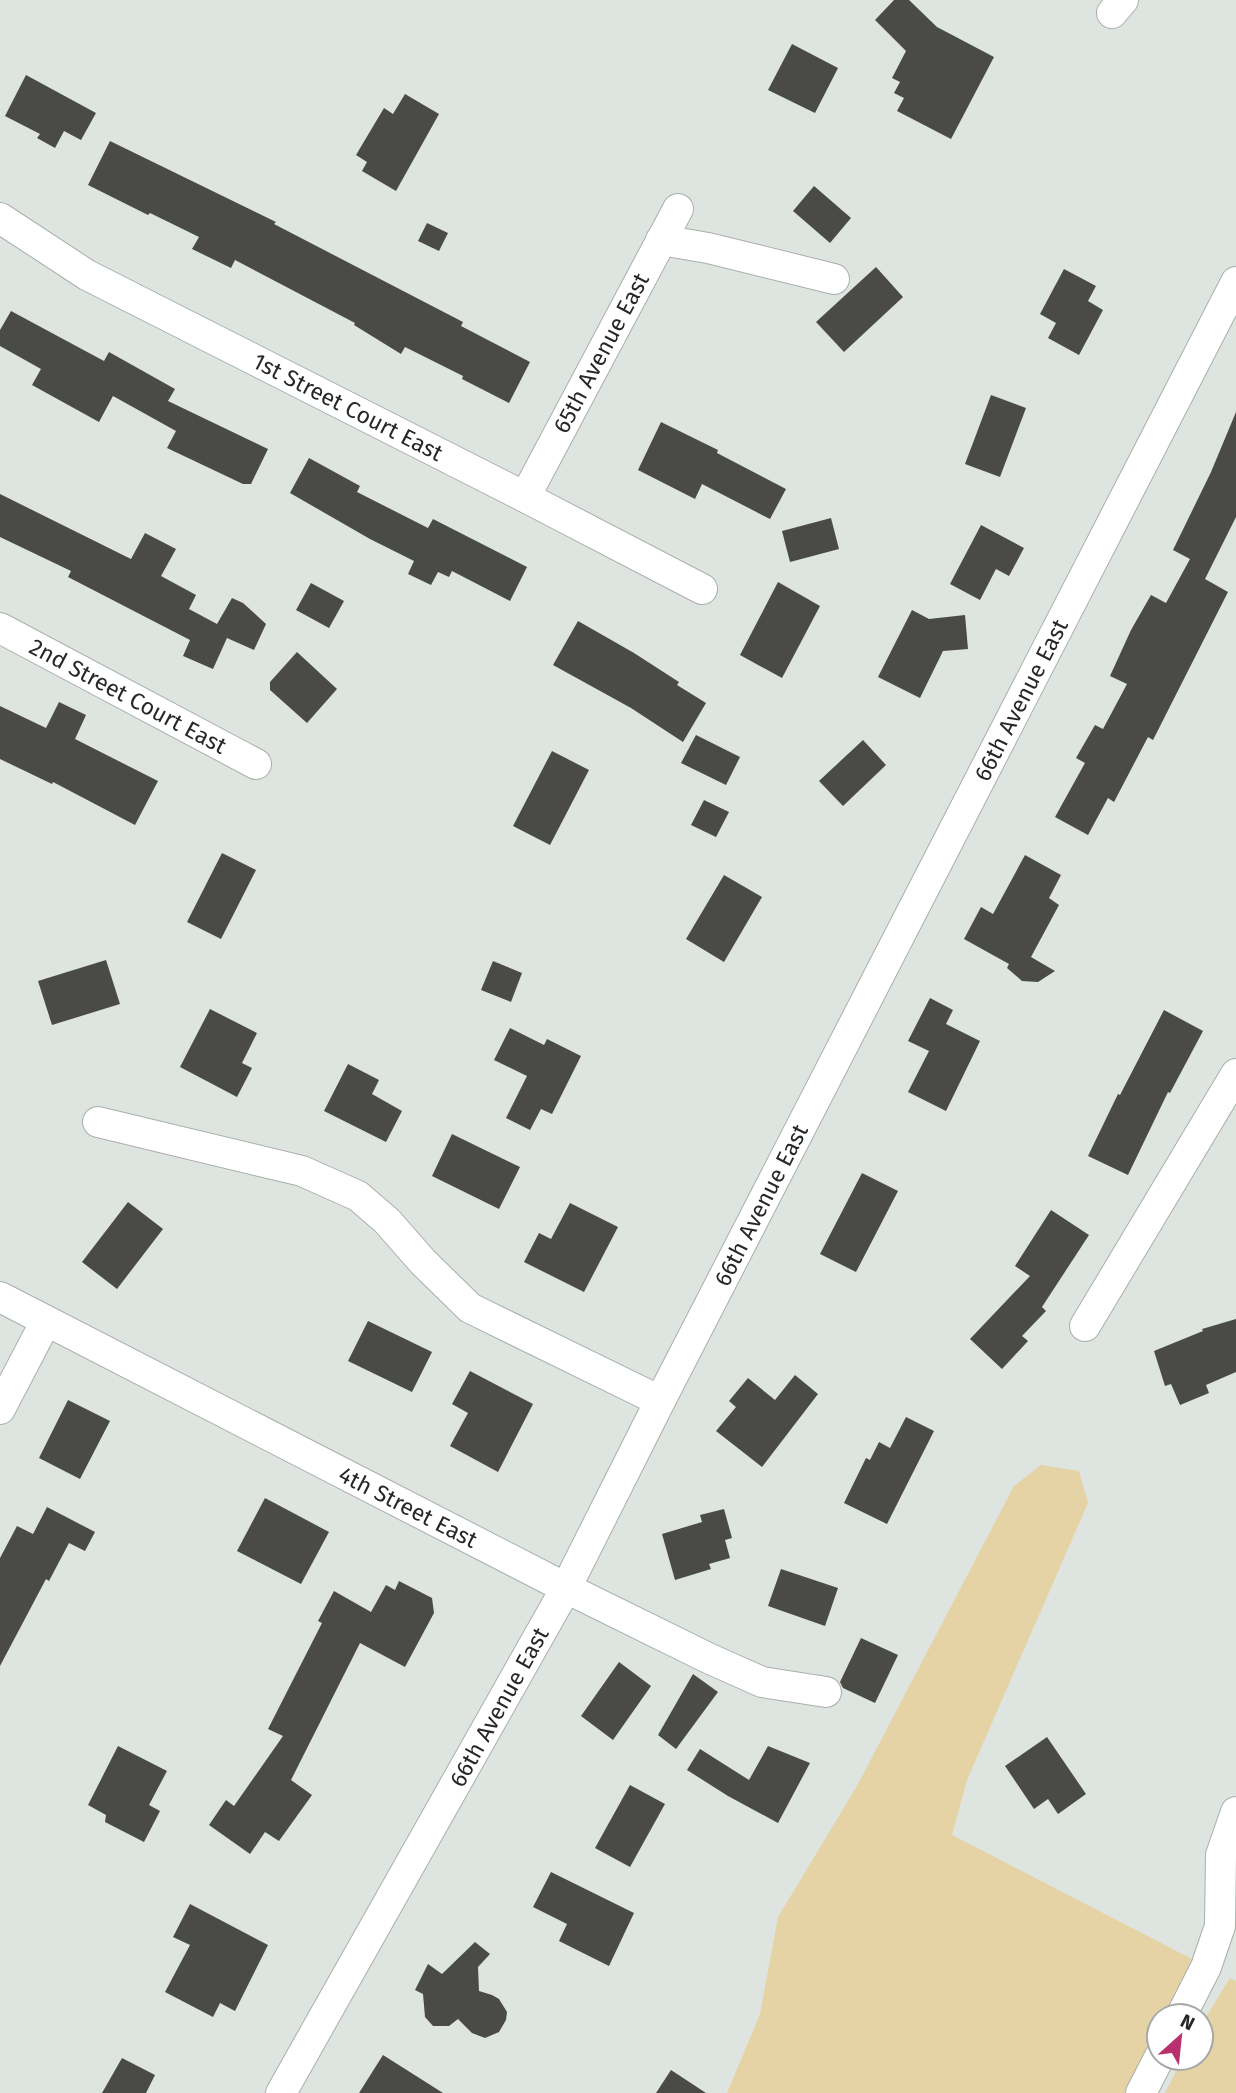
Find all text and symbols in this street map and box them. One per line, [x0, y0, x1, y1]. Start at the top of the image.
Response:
street label: 65th Avenue East [547, 268, 655, 438]
street label: 1st Street Court East [248, 347, 448, 467]
street label: 66th Avenue East [968, 614, 1074, 786]
street label: 2nd Street Court East [25, 632, 232, 760]
street label: 66th Avenue East [708, 1119, 814, 1291]
street label: 4th Street East [334, 1460, 483, 1554]
street label: 66th Avenue East [444, 1622, 555, 1792]
north arrow [1145, 2002, 1215, 2072]
text: N [1177, 2009, 1198, 2035]

